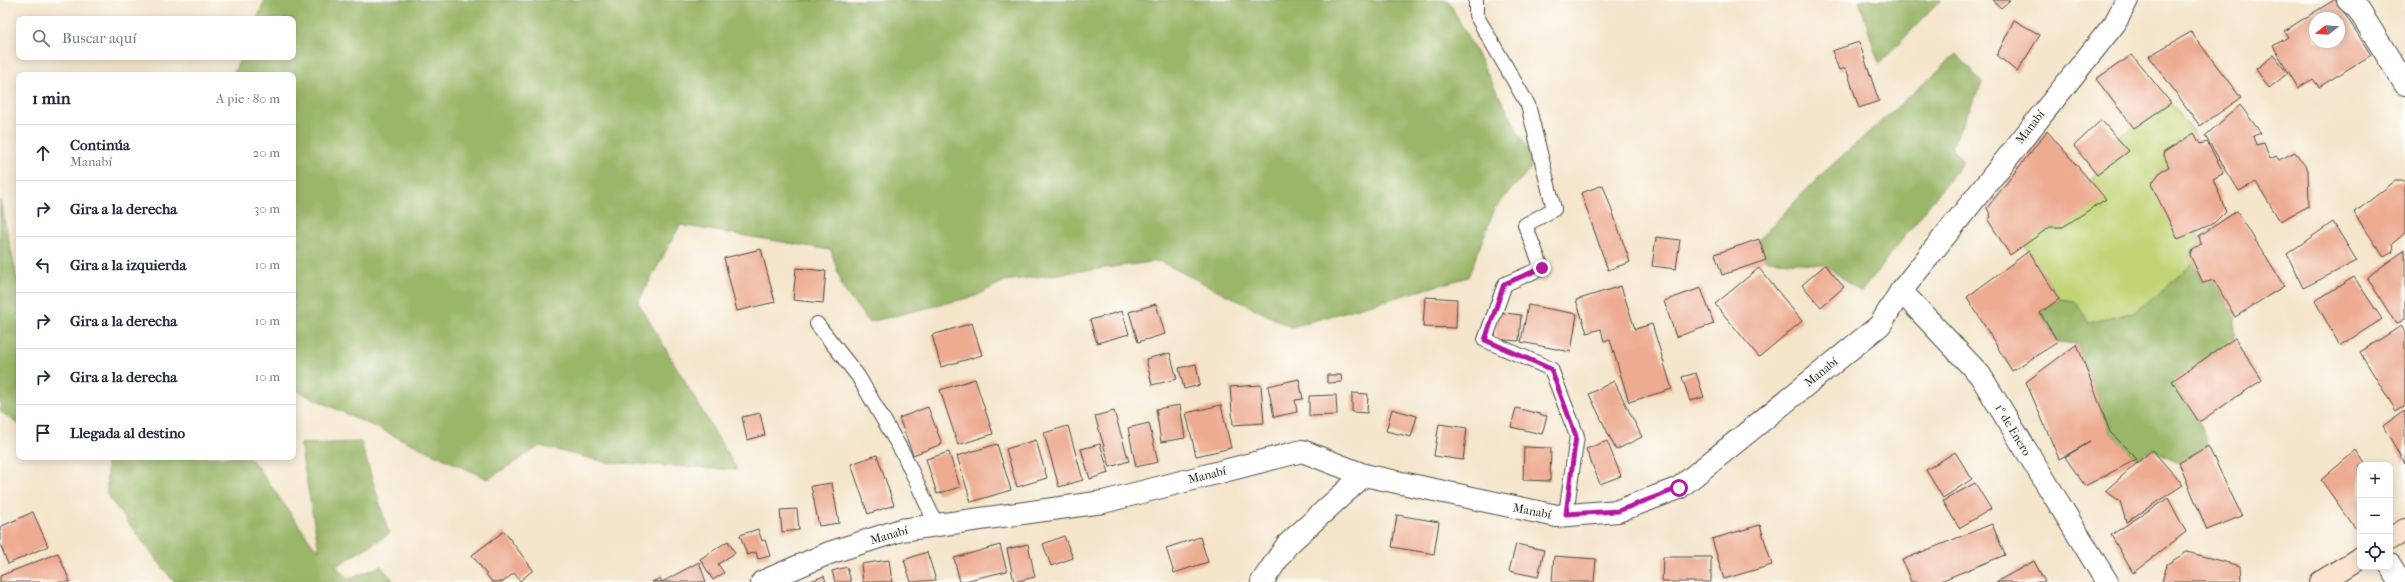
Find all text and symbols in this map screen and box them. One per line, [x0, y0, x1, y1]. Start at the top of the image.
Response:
north arrow [2309, 12, 2345, 48]
search box [16, 16, 296, 60]
icon: search [30, 27, 52, 49]
text: Buscar aquí [62, 29, 137, 47]
text: 1 min [32, 88, 71, 108]
text: A pie · 80 m [216, 91, 280, 106]
street label: Manabí [2013, 107, 2048, 147]
text: Continúa [70, 136, 130, 154]
icon: ahead [32, 142, 54, 164]
text: 20 m [253, 145, 280, 160]
text: Manabí [70, 154, 112, 169]
icon: right [32, 198, 54, 220]
text: Gira a la derecha [70, 200, 177, 218]
text: 30 m [254, 201, 280, 216]
icon: left [32, 254, 54, 276]
text: Gira a la izquierda [70, 256, 186, 274]
text: 10 m [255, 257, 280, 272]
route end [1533, 259, 1551, 277]
icon: right [32, 310, 54, 332]
text: Gira a la derecha [70, 312, 177, 330]
text: 10 m [255, 313, 280, 328]
street label: Manabí [1802, 354, 1841, 390]
icon: right [32, 366, 54, 388]
text: Gira a la derecha [70, 368, 177, 386]
text: 10 m [255, 369, 280, 384]
street label: 1º de Enero [1992, 402, 2034, 458]
icon: arrive [32, 422, 54, 444]
text: Llegada al destino [70, 424, 185, 442]
map controls [2357, 462, 2393, 570]
button: + [2357, 462, 2393, 498]
street label: Manabí [1186, 463, 1228, 486]
route start [1670, 479, 1688, 497]
button: − [2357, 498, 2393, 534]
street label: Manabí [1512, 500, 1553, 522]
street label: Manabí [868, 523, 910, 547]
button: locate [2357, 534, 2393, 570]

